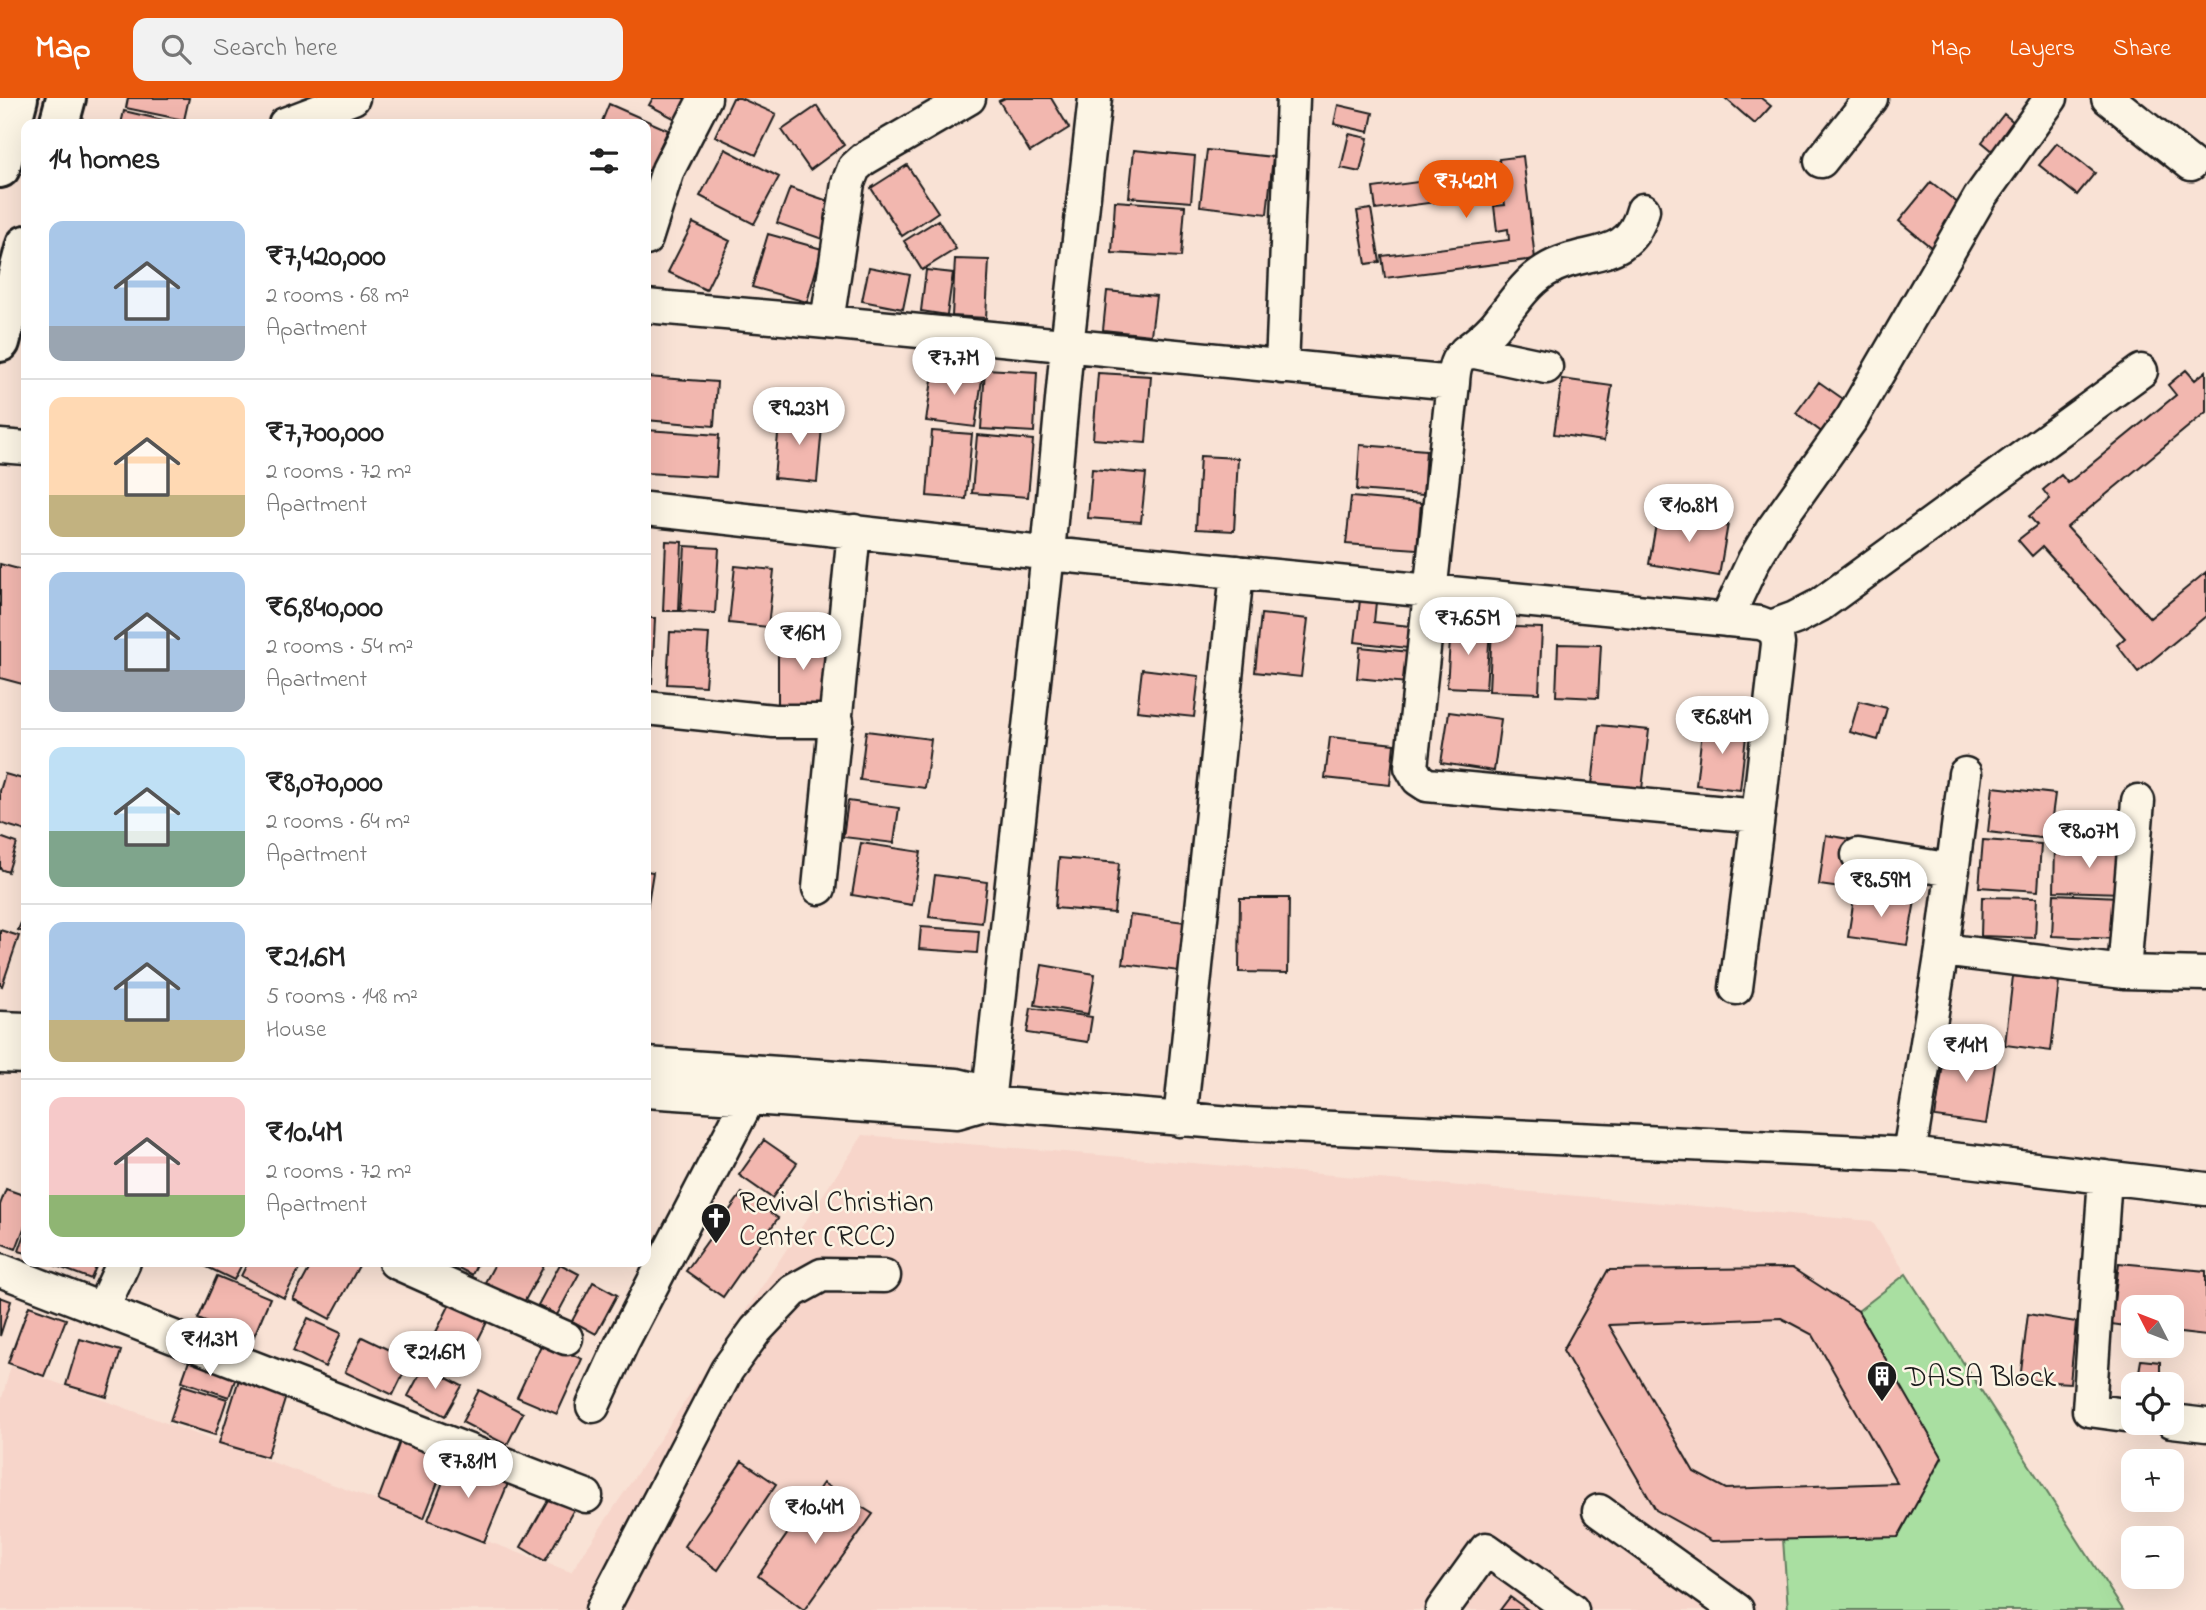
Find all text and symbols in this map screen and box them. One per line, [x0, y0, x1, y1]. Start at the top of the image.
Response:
search box [133, 18, 623, 81]
text: Map [35, 25, 91, 73]
icon: search [157, 30, 195, 68]
text: Search here [213, 30, 337, 68]
text: Map [1931, 32, 1971, 67]
text: Layers [2009, 32, 2075, 67]
text: Share [2113, 32, 2171, 67]
text: 14 homes [49, 139, 160, 183]
icon: filters [585, 142, 623, 180]
pin: ₹7.42M [1409, 160, 1523, 220]
text: ₹7.42M [1435, 166, 1497, 199]
text: ₹7,420,000 [266, 236, 386, 280]
icon: home [105, 249, 189, 333]
text: 2 rooms · 68 m² [266, 280, 409, 313]
text: Apartment [266, 313, 367, 346]
pin: ₹7.7M [905, 338, 1003, 397]
text: ₹7.7M [928, 343, 980, 376]
pin: ₹9.23M [742, 388, 856, 447]
text: ₹9.23M [769, 393, 829, 426]
text: ₹7,700,000 [266, 412, 384, 456]
icon: home [105, 425, 189, 509]
text: 2 rooms · 72 m² [266, 456, 412, 489]
pin: ₹10.8M [1632, 484, 1746, 544]
text: Apartment [266, 489, 367, 522]
text: ₹10.8M [1660, 490, 1718, 523]
text: ₹6,840,000 [266, 587, 383, 631]
pin: ₹7.65M [1411, 598, 1525, 657]
icon: home [105, 600, 189, 684]
text: ₹7.65M [1435, 603, 1501, 636]
pin: ₹16M [762, 612, 844, 672]
text: ₹16M [780, 618, 826, 651]
text: 2 rooms · 54 m² [266, 631, 413, 664]
text: Apartment [266, 664, 367, 697]
pin: ₹6.84M [1665, 696, 1779, 756]
text: ₹6.84M [1692, 702, 1752, 735]
text: ₹8,070,000 [266, 762, 383, 806]
icon: home [105, 775, 189, 859]
text: 2 rooms · 64 m² [266, 806, 410, 839]
pin: ₹8.07M [2032, 810, 2146, 870]
text: ₹8.07M [2059, 816, 2119, 849]
text: Apartment [266, 839, 367, 872]
pin: ₹8.59M [1824, 860, 1938, 919]
text: ₹8.59M [1850, 865, 1912, 898]
text: ₹21.6M [266, 937, 346, 981]
icon: home [105, 950, 189, 1034]
text: 5 rooms · 148 m² [266, 981, 418, 1014]
text: House [266, 1014, 326, 1047]
pin: ₹14M [1925, 1024, 2007, 1084]
text: ₹14M [1944, 1030, 1988, 1063]
text: ₹10.4M [266, 1112, 343, 1156]
icon: home [105, 1125, 189, 1209]
text: 2 rooms · 72 m² [266, 1156, 412, 1189]
place label: Revival Christian Center (RCC) [739, 1182, 934, 1260]
text: Apartment [266, 1189, 367, 1222]
church icon: Revival Christian Center (RCC) [699, 1201, 733, 1245]
north arrow [2121, 1295, 2184, 1358]
map controls [2121, 1295, 2184, 1589]
pin: ₹11.3M [153, 1318, 267, 1378]
text: ₹11.3M [182, 1324, 238, 1357]
pin: ₹21.6M [378, 1332, 492, 1391]
text: ₹21.6M [404, 1337, 466, 1370]
place label: DASA Block [1904, 1357, 2057, 1401]
building icon: DASA Block [1865, 1359, 1899, 1403]
button: locate [2121, 1372, 2184, 1435]
pin: ₹7.81M [411, 1440, 525, 1500]
text: ₹7.81M [439, 1446, 497, 1479]
button: + [2121, 1449, 2184, 1512]
pin: ₹10.4M [758, 1486, 872, 1546]
text: ₹10.4M [785, 1492, 845, 1525]
button: − [2121, 1526, 2184, 1589]

